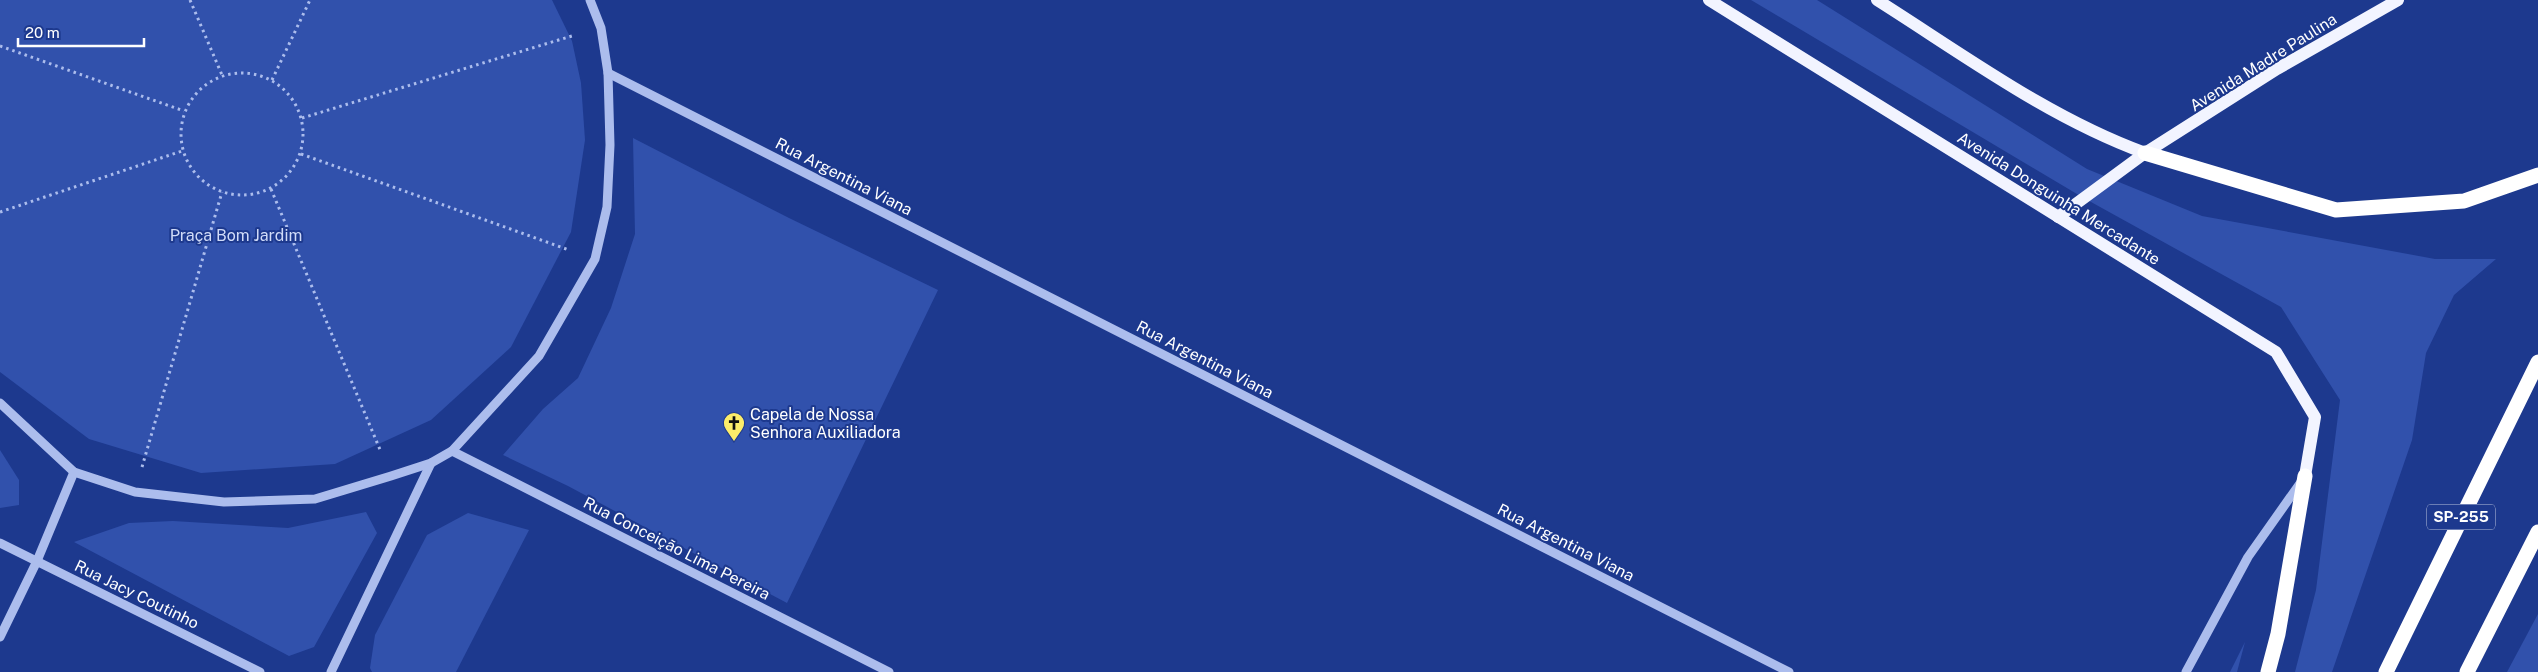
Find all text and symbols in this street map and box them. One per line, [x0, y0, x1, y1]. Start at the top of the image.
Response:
street label: Avenida Madre Paulina [2186, 9, 2340, 115]
scale bar [18, 15, 144, 47]
text: 20 m [25, 24, 60, 41]
street label: Avenida Donguinha Mercadante [1954, 128, 2164, 269]
street label: Rua Argentina Viana [772, 134, 915, 219]
park label: Praça Bom Jardim [170, 226, 302, 245]
street label: Rua Argentina Viana [1133, 317, 1276, 402]
place label: Capela de Nossa Senhora Auxiliadora [750, 405, 901, 442]
church icon: Capela de Nossa Senhora Auxiliadora [722, 411, 746, 442]
street label: Rua Conceição Lima Pereira [580, 493, 773, 604]
street label: Rua Argentina Viana [1494, 500, 1637, 585]
road number: SP-255 [2427, 504, 2495, 530]
street label: Rua Jacy Coutinho [72, 556, 202, 633]

